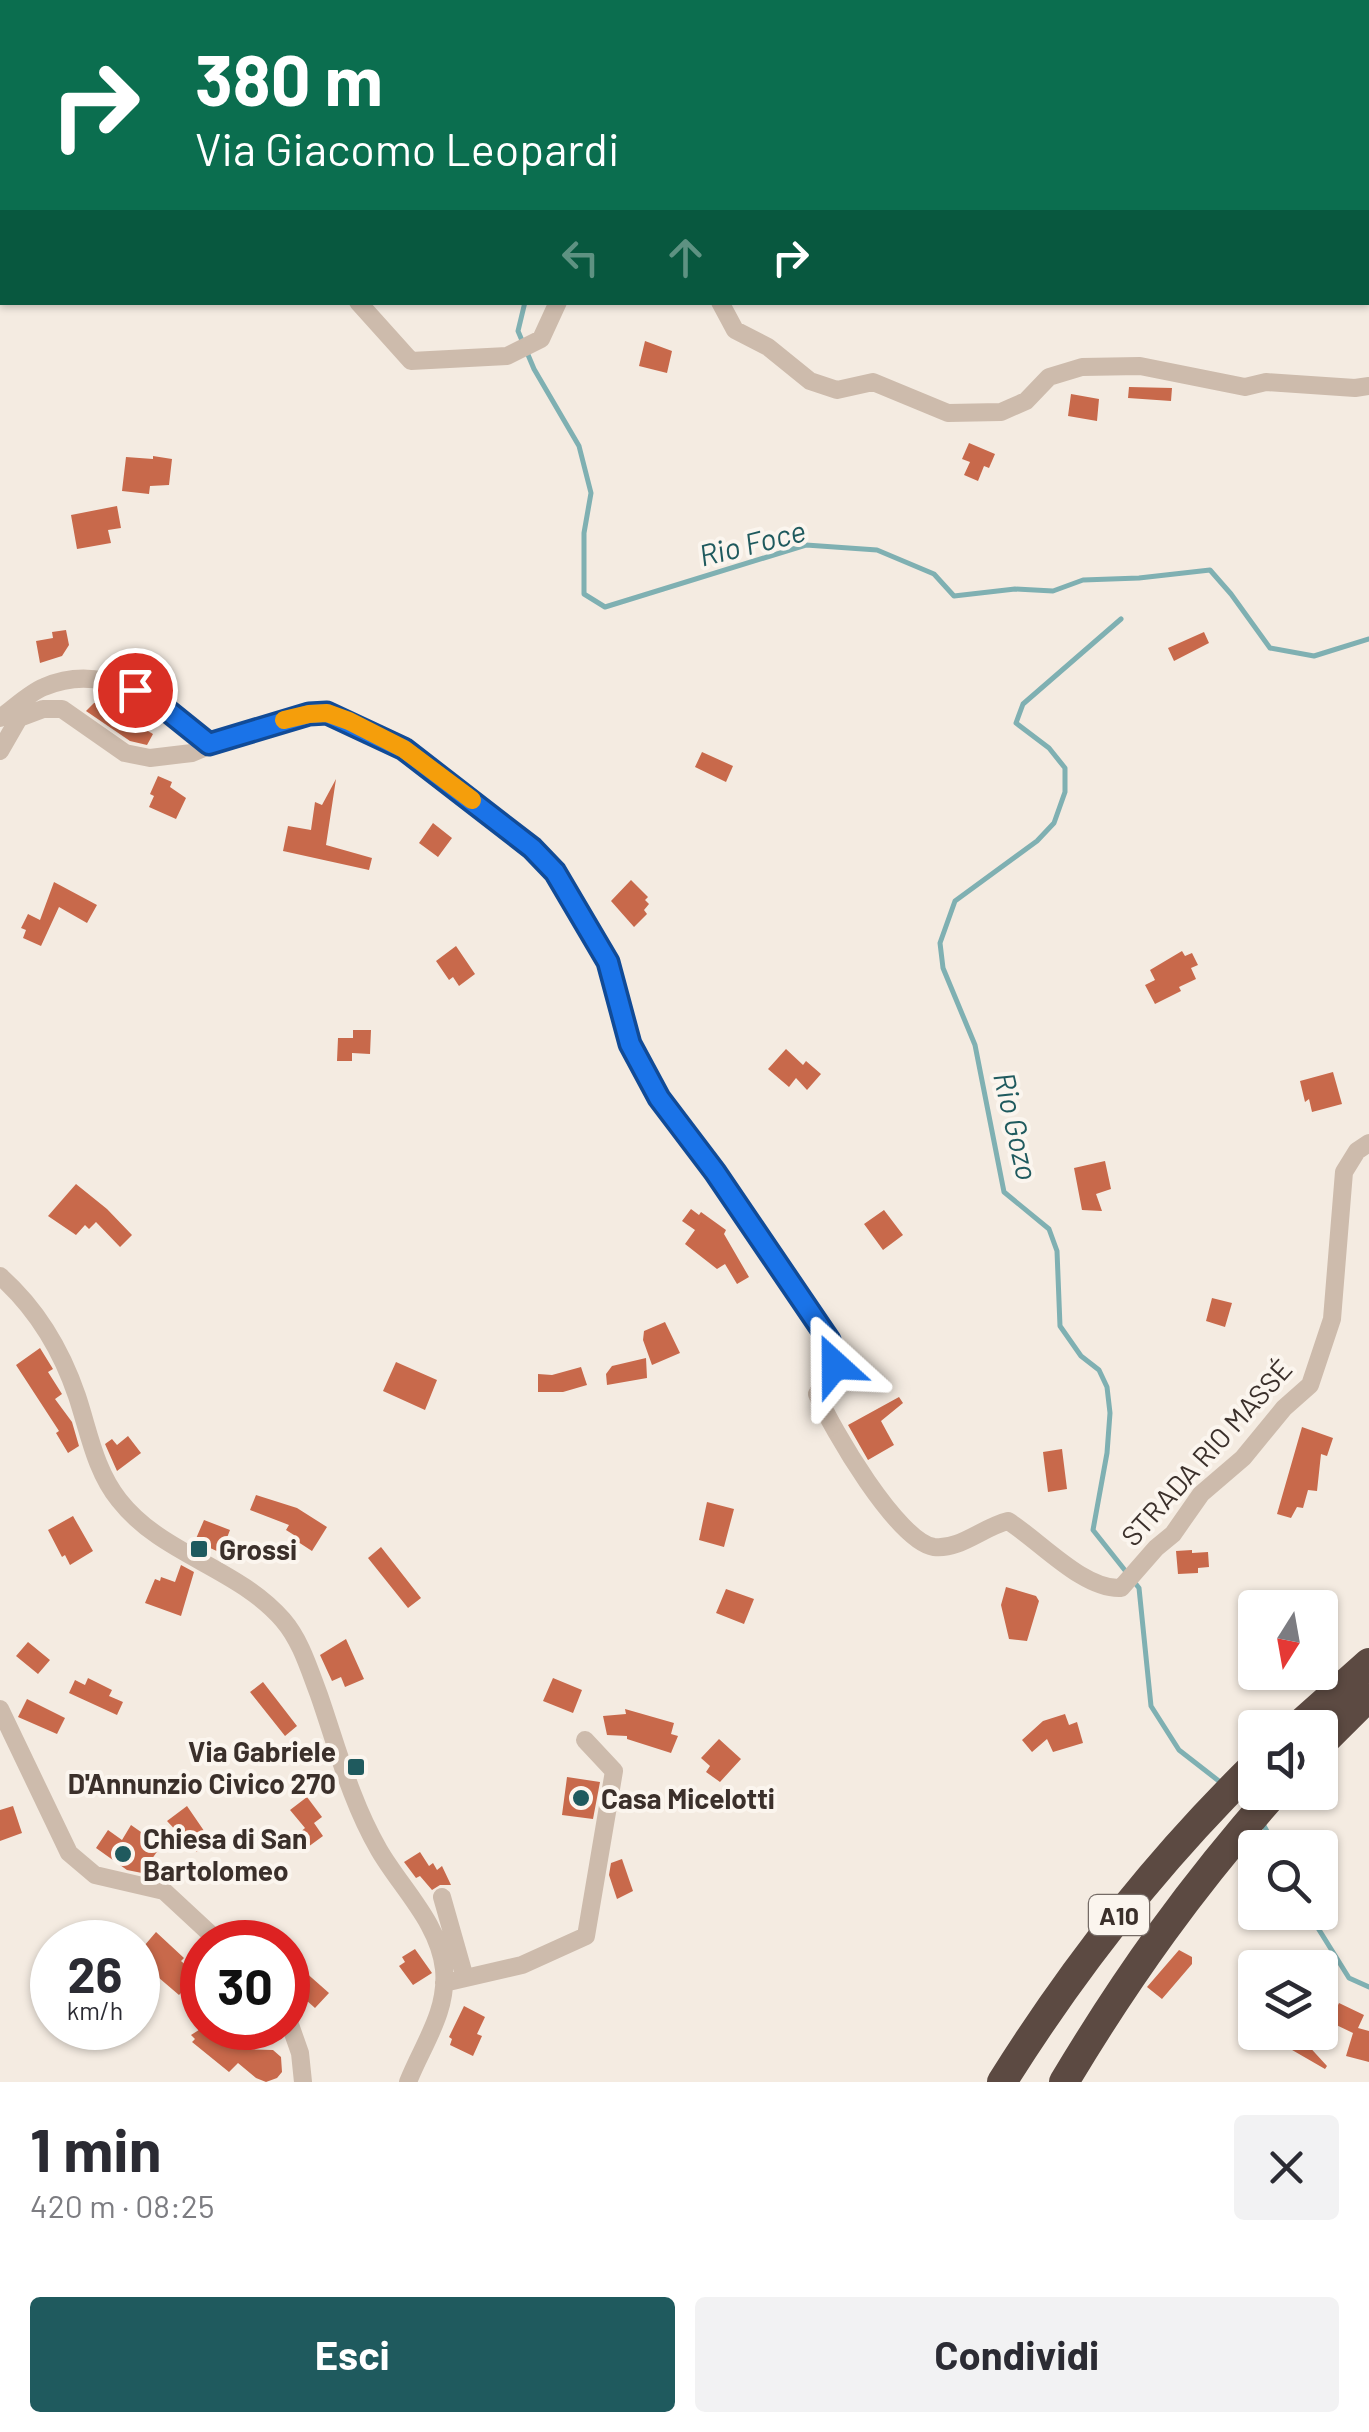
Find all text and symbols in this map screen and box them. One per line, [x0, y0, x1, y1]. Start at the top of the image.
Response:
text: 380 m [195, 36, 383, 120]
icon: right [30, 40, 160, 170]
text: Via Giacomo Leopardi [195, 121, 619, 175]
icon: left [553, 230, 608, 285]
icon: ahead [658, 230, 713, 285]
icon: right [763, 230, 818, 285]
water label: Rio Foce [695, 511, 809, 573]
pin [93, 648, 178, 733]
icon: arrive [108, 663, 163, 718]
water label: Rio Gozo [987, 1069, 1047, 1183]
position arrow [783, 1313, 887, 1417]
street label: STRADA RIO MASSÉ [1113, 1352, 1299, 1552]
place label: Grossi [219, 1532, 297, 1566]
marker: Grossi [188, 1538, 210, 1560]
north arrow [1238, 1590, 1338, 1690]
map controls [1238, 1590, 1338, 2050]
button: sound [1238, 1710, 1338, 1810]
place label: Via Gabriele D'Annunzio Civico 270 [68, 1734, 336, 1800]
marker: Via Gabriele D'Annunzio Civico 270 [345, 1756, 367, 1778]
place label: Casa Micelotti [601, 1781, 775, 1815]
marker: Casa Micelotti [570, 1787, 592, 1809]
place label: Chiesa di San Bartolomeo [143, 1821, 307, 1887]
button: search [1238, 1830, 1338, 1930]
marker: Chiesa di San Bartolomeo [112, 1843, 134, 1865]
road number: A10 [1089, 1895, 1149, 1935]
speed limit sign: 30 [180, 1920, 310, 2050]
text: 26 [68, 1943, 122, 2003]
button: layers [1238, 1950, 1338, 2050]
text: km/h [67, 1995, 123, 2025]
text: 1 min [30, 2112, 161, 2184]
button: close [1234, 2115, 1339, 2220]
text: 420 m · 08:25 [30, 2186, 214, 2224]
button: Esci [30, 2297, 675, 2412]
button: Condividi [695, 2297, 1339, 2412]

